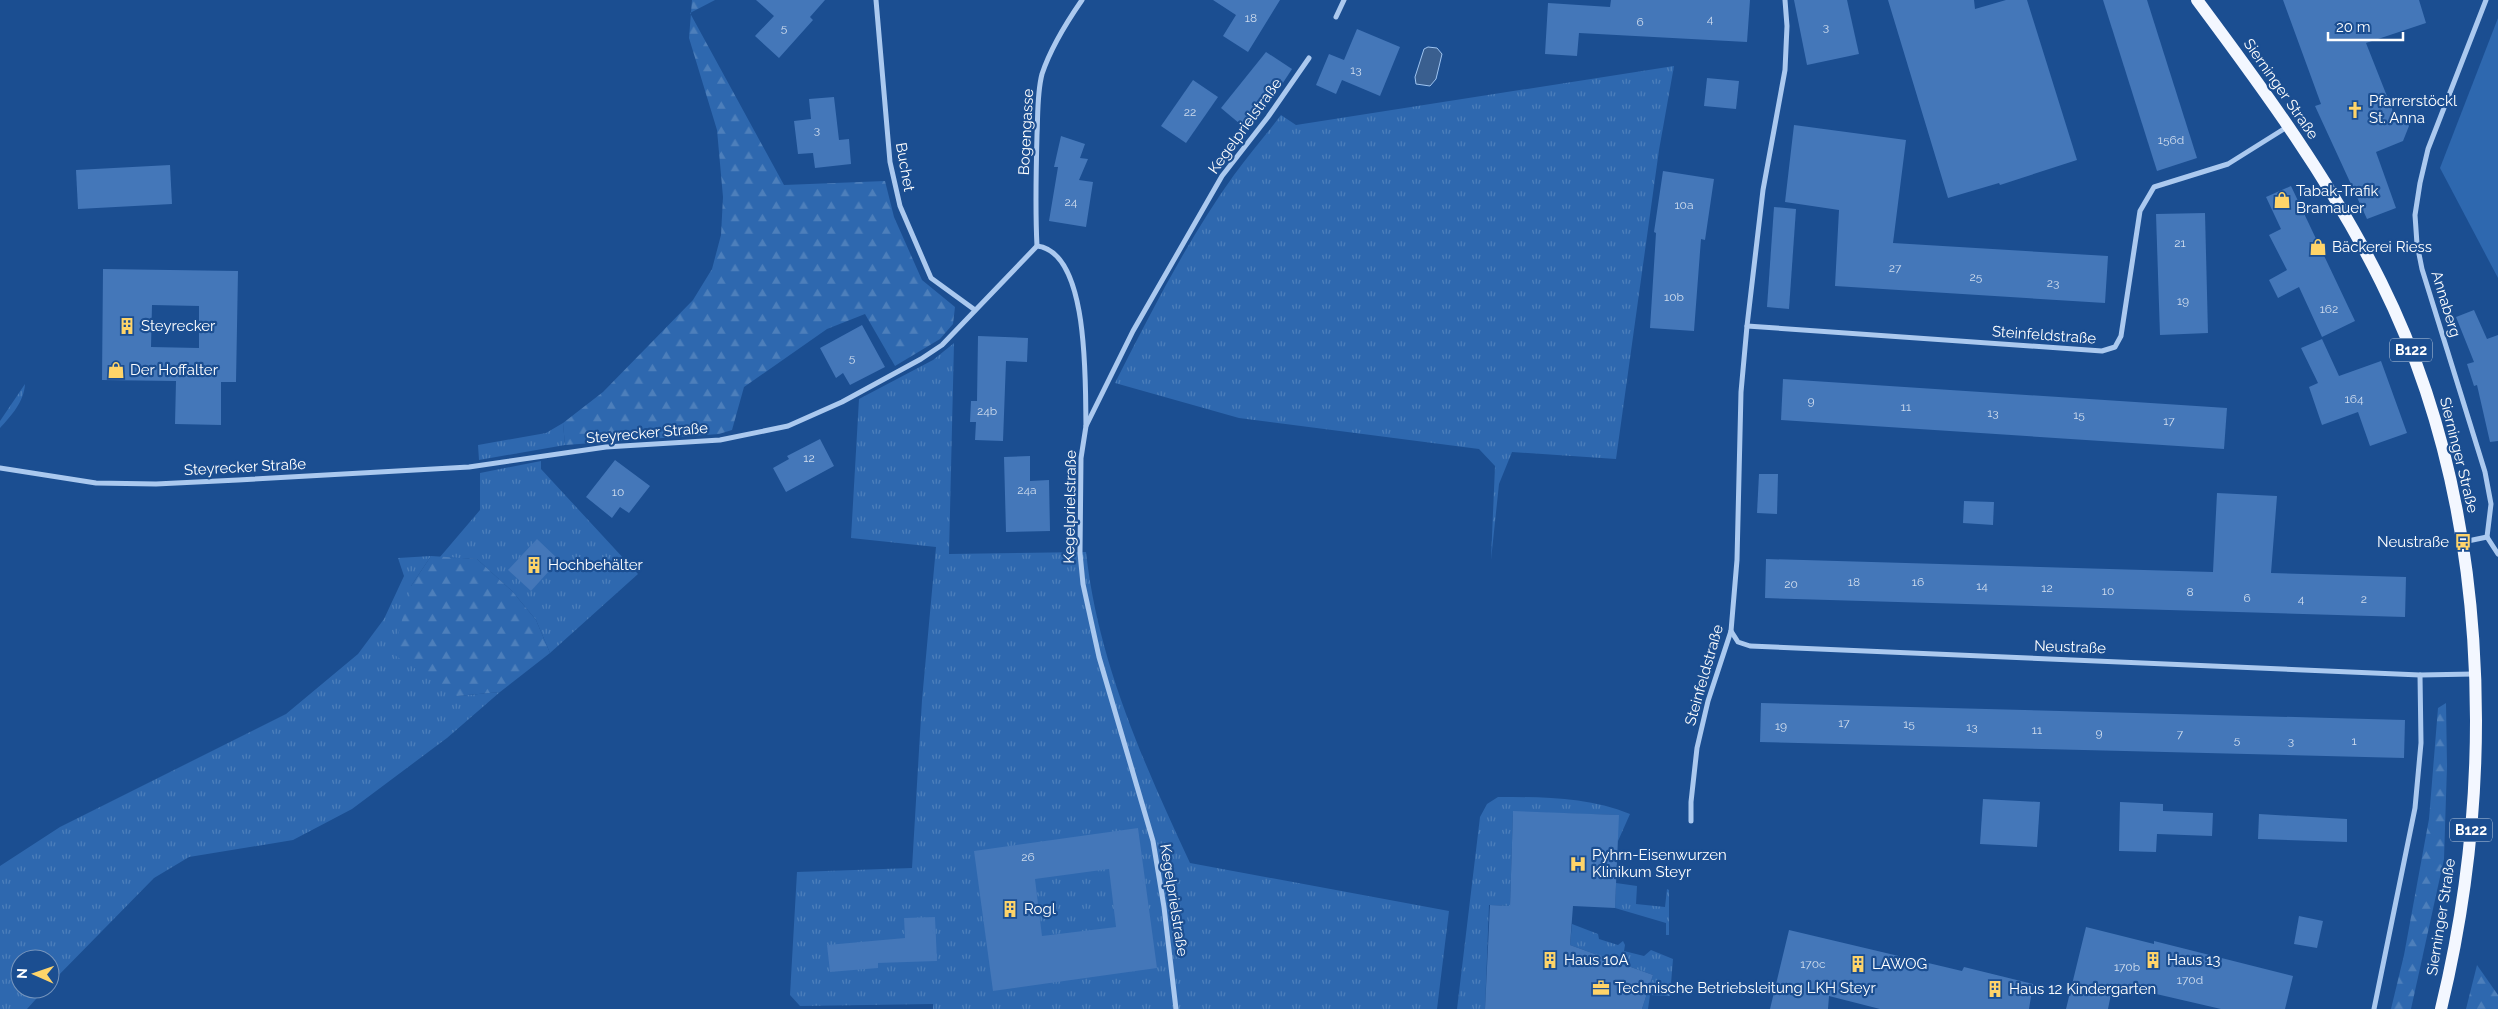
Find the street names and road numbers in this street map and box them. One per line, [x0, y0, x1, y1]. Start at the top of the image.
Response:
street label: Sierninger Straße [2240, 35, 2322, 143]
street label: Kegelprielstraße [1204, 75, 1286, 177]
street label: Bogengasse [1015, 88, 1037, 176]
street label: Buchet [892, 141, 918, 193]
street label: Annaberg [2427, 269, 2465, 339]
street label: Steinfeldstraße [1991, 322, 2097, 348]
road number: B122 [2390, 338, 2432, 362]
street label: Sierninger Straße [2436, 395, 2482, 515]
street label: Steyrecker Straße [585, 419, 709, 447]
street label: Kegelprielstraße [1060, 450, 1080, 564]
street label: Steyrecker Straße [184, 455, 307, 479]
street label: Steinfeldstraße [1681, 622, 1727, 728]
street label: Neustraße [2034, 637, 2106, 657]
road number: B122 [2450, 818, 2492, 842]
street label: Kegelprielstraße [1156, 843, 1192, 958]
street label: Sierninger Straße [2423, 857, 2459, 977]

